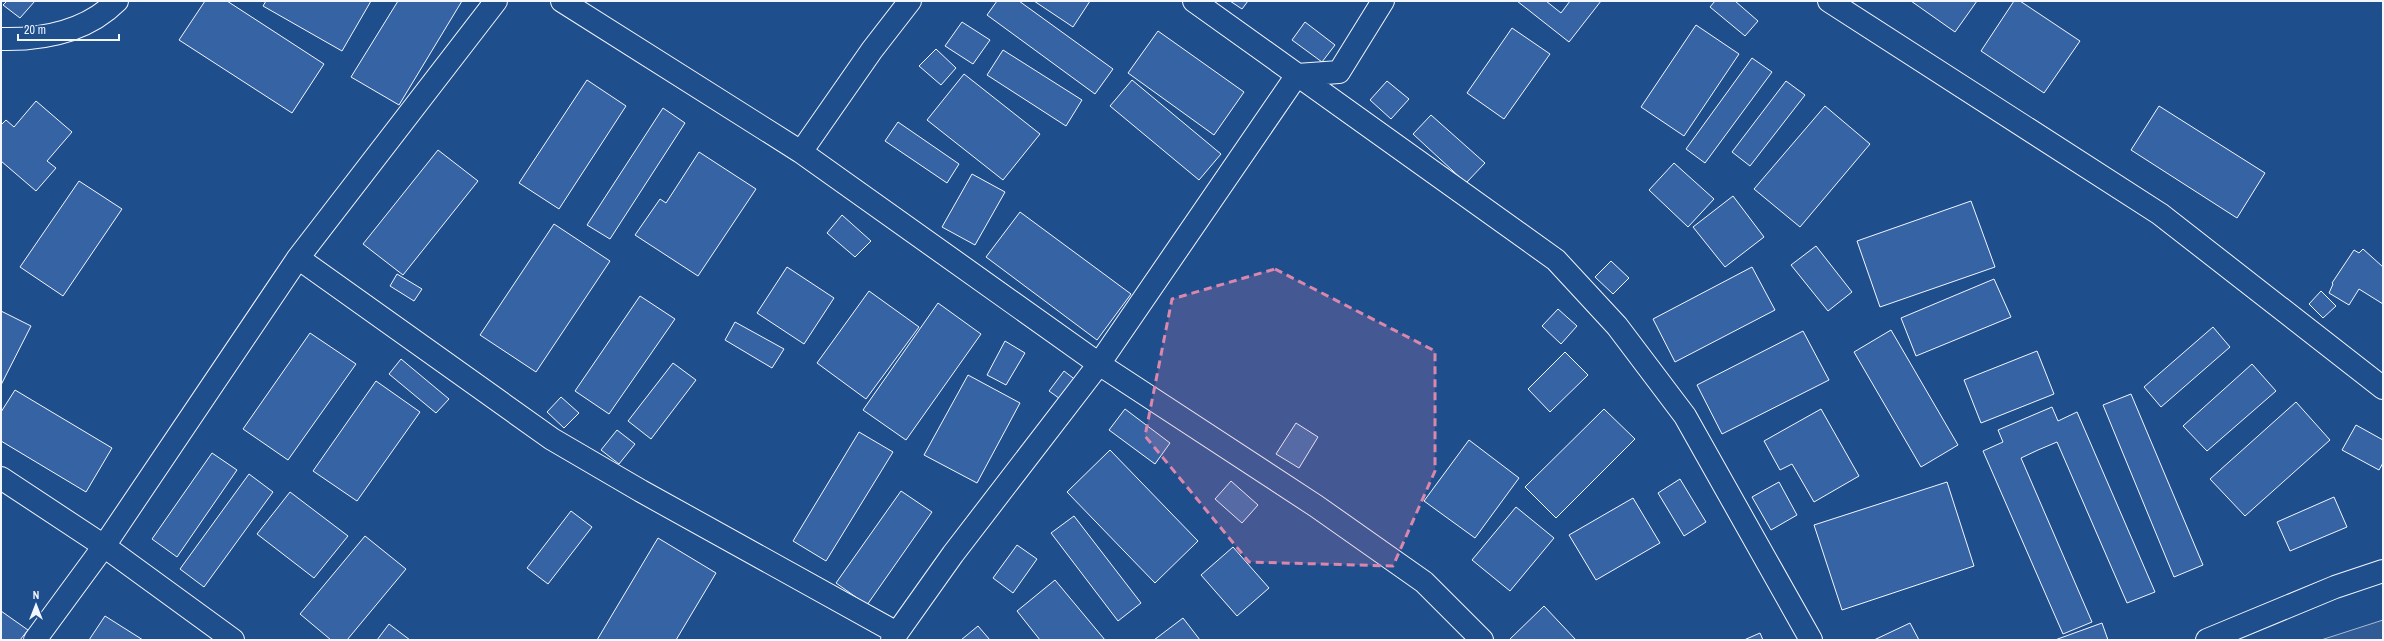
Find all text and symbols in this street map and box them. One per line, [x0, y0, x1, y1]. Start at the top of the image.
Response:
scale bar [18, 16, 119, 42]
text: 20 m [24, 22, 46, 38]
north arrow [16, 585, 56, 625]
text: N [33, 588, 39, 602]

